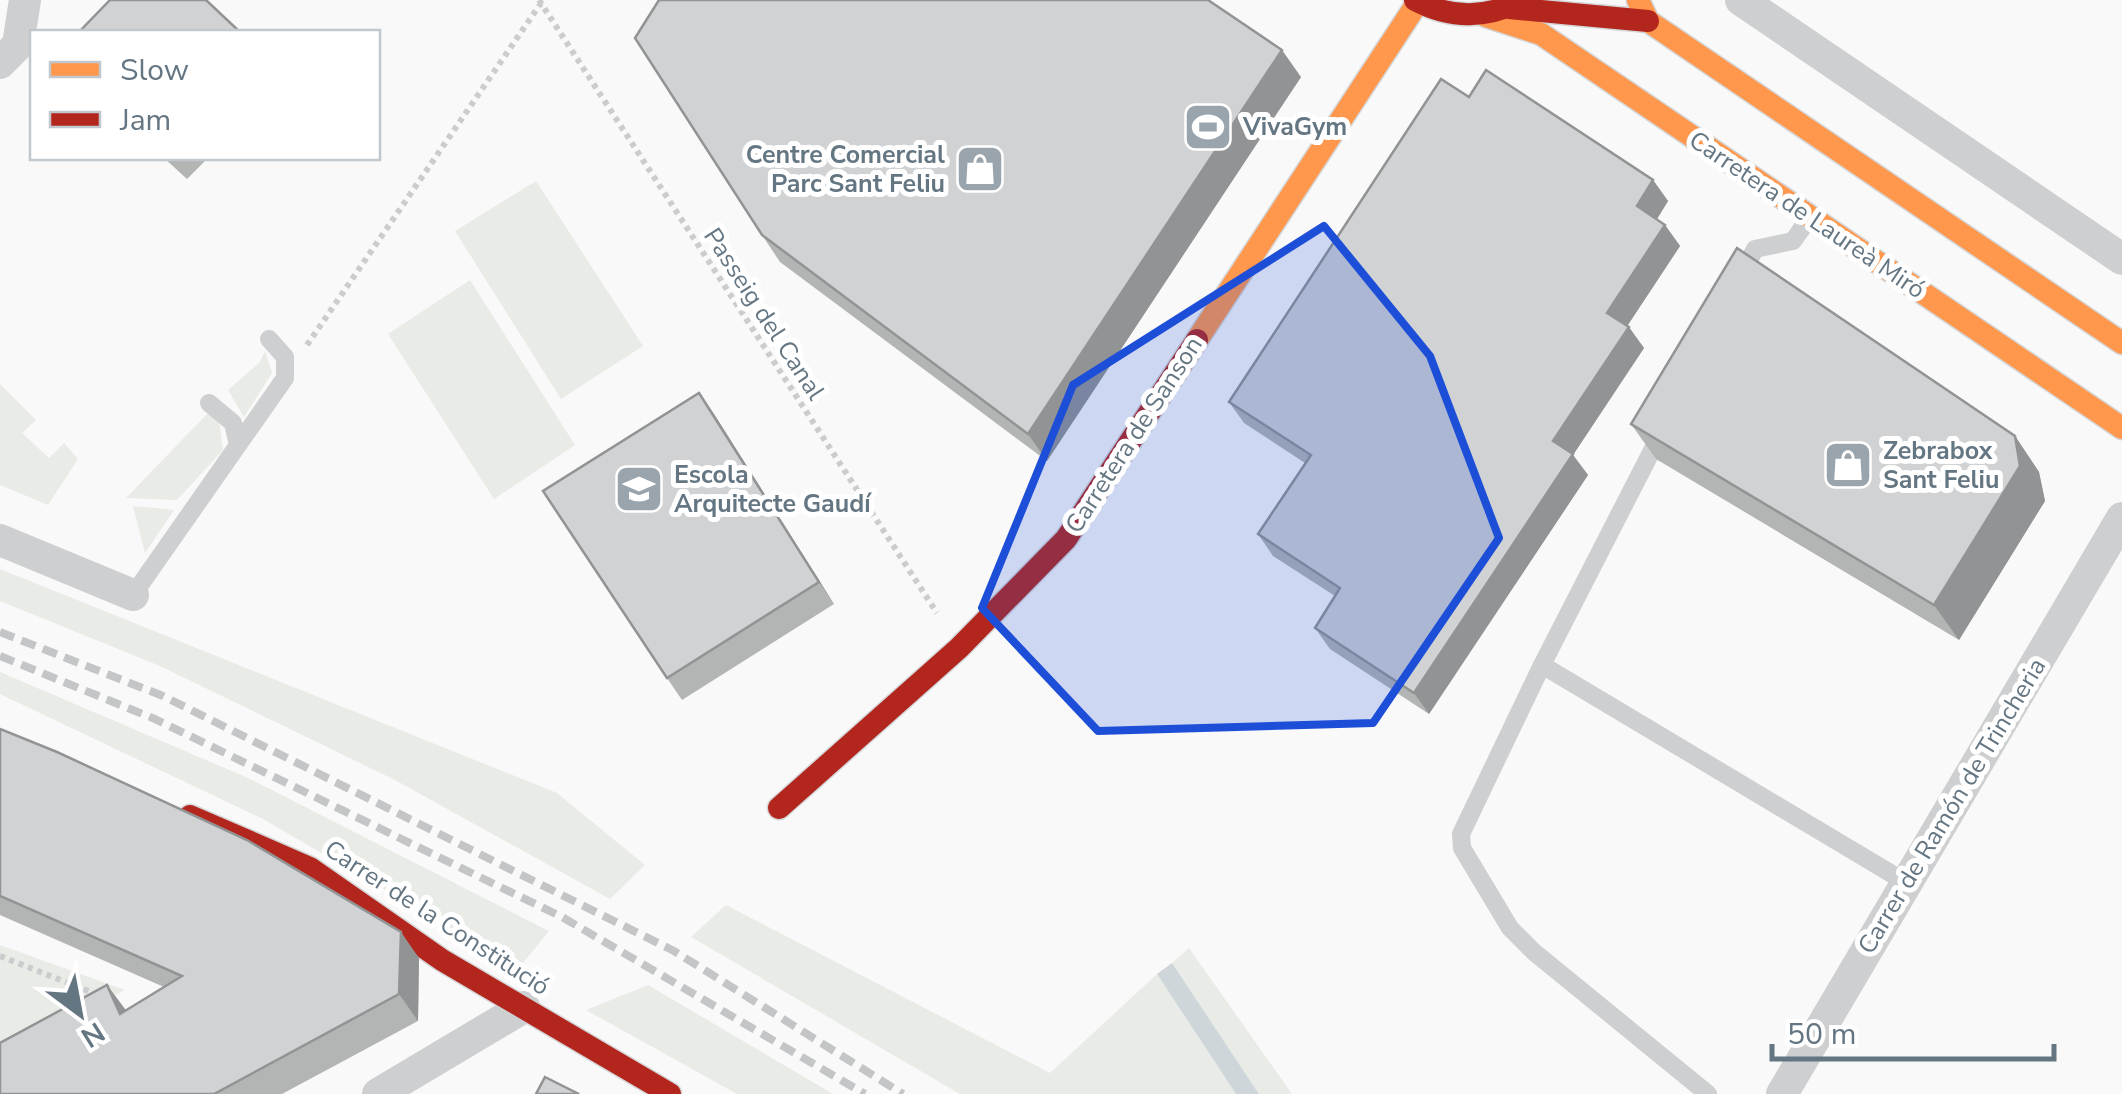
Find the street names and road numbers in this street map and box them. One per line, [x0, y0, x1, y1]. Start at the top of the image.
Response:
street label: Carretera de Laureà Miró [1682, 123, 1932, 307]
street label: Passeig del Canal [696, 221, 833, 407]
street label: Carretera de Sanson [1058, 330, 1210, 540]
street label: Carrer de Ramón de Trincheria [1850, 652, 2054, 960]
street label: Carrer de la Constitució [318, 832, 556, 1004]

